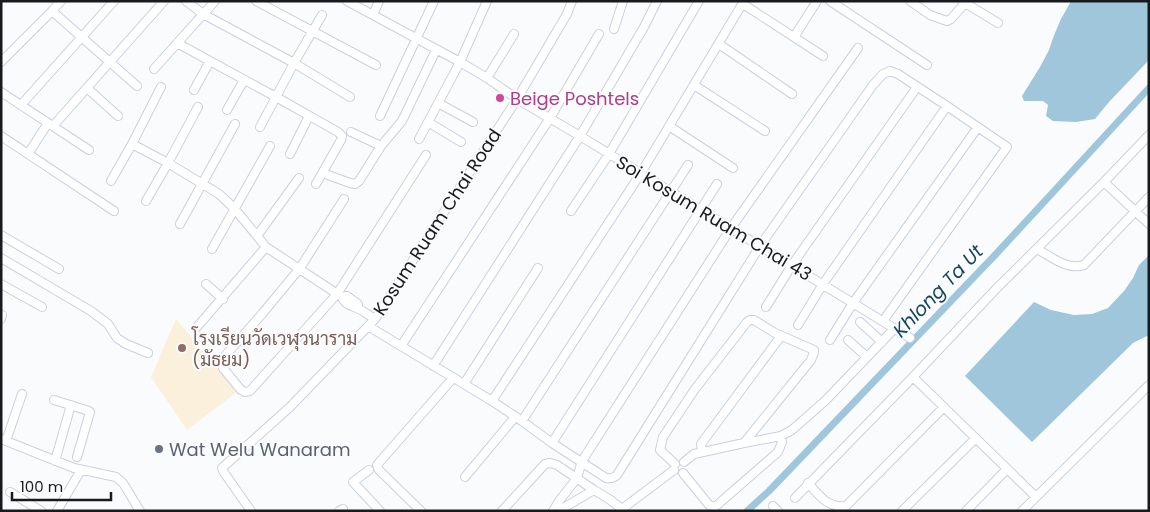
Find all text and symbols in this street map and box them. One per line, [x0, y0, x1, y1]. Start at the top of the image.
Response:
place label: Beige Poshtels [510, 86, 639, 111]
marker: Beige Poshtels [494, 92, 506, 104]
street label: Kosum Ruam Chai Road [367, 124, 507, 320]
street label: Soi Kosum Ruam Chai 43 [611, 149, 817, 287]
water label: Khlong Ta Ut [887, 238, 990, 343]
place label: โรงเรียนวัดเวฬุวนาราม (มัธยม) [191, 326, 357, 372]
marker: โรงเรียนวัดเวฬุวนาราม (มัธยม) [176, 342, 188, 354]
place label: Wat Welu Wanaram [169, 437, 350, 462]
marker: Wat Welu Wanaram [153, 443, 165, 455]
scale bar [12, 470, 111, 502]
text: 100 m [20, 476, 63, 497]

